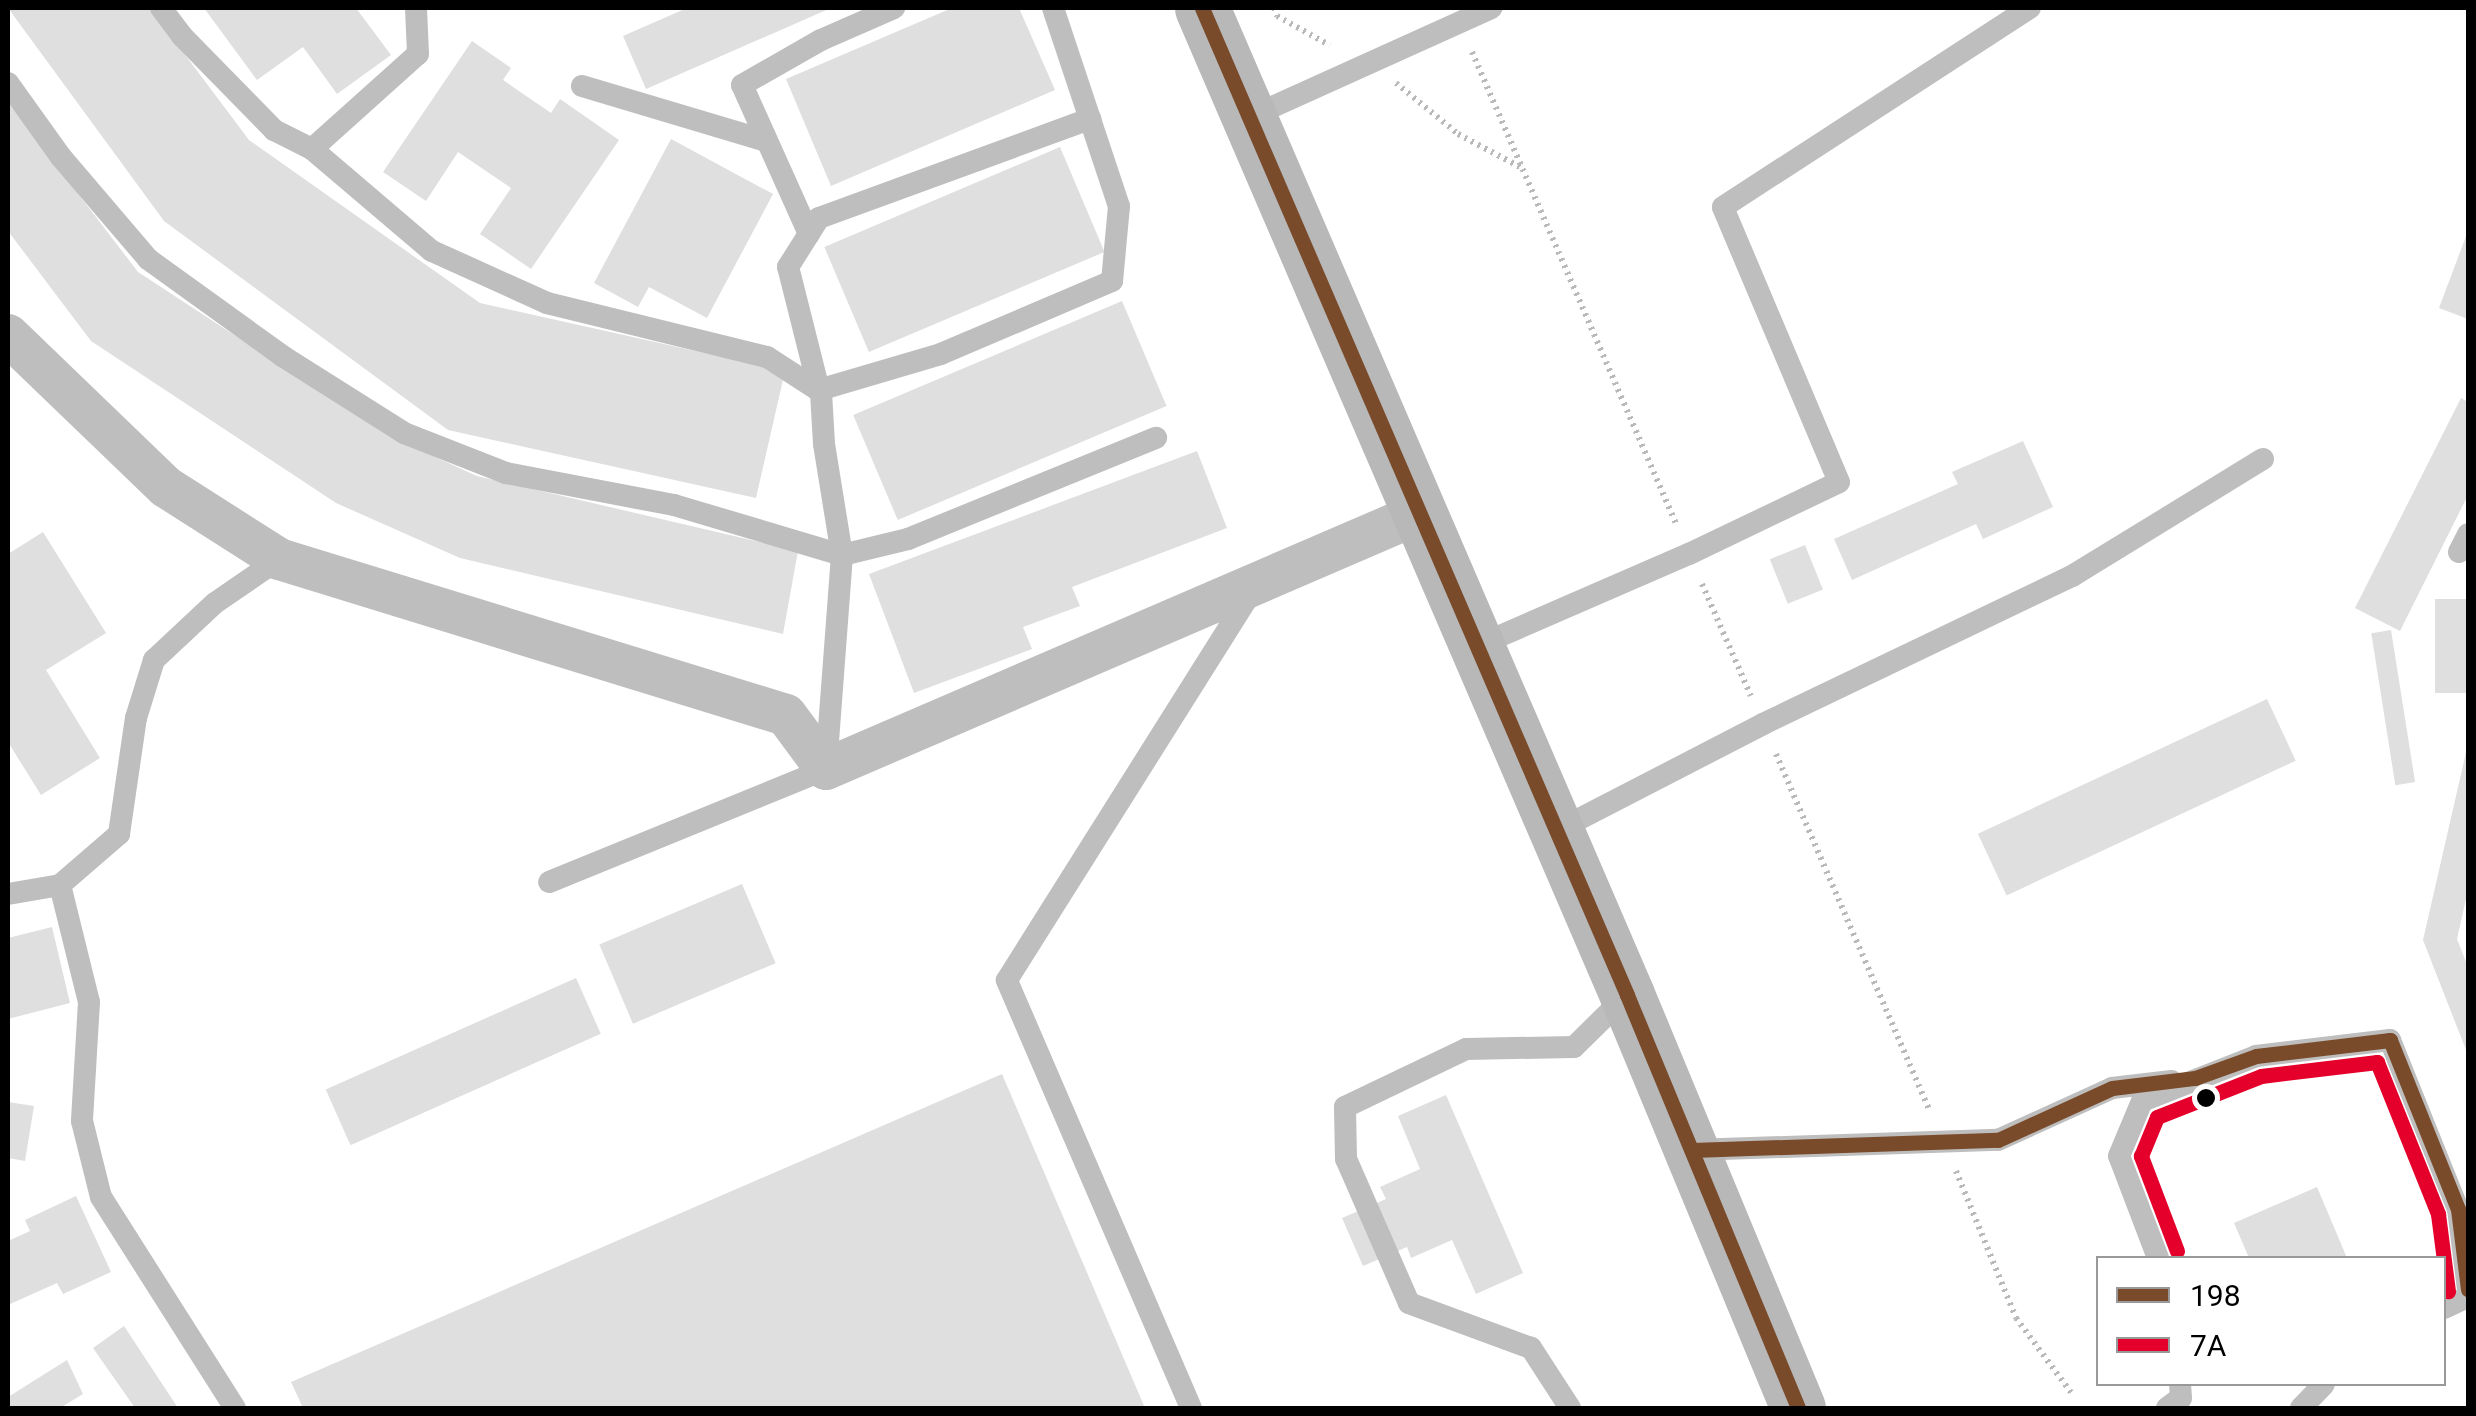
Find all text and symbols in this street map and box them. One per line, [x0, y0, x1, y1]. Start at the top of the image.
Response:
unlabelled marker [2196, 1088, 2216, 1108]
legend [2096, 1256, 2446, 1386]
text: 198 [2190, 1278, 2241, 1313]
text: 7А [2190, 1328, 2226, 1363]

